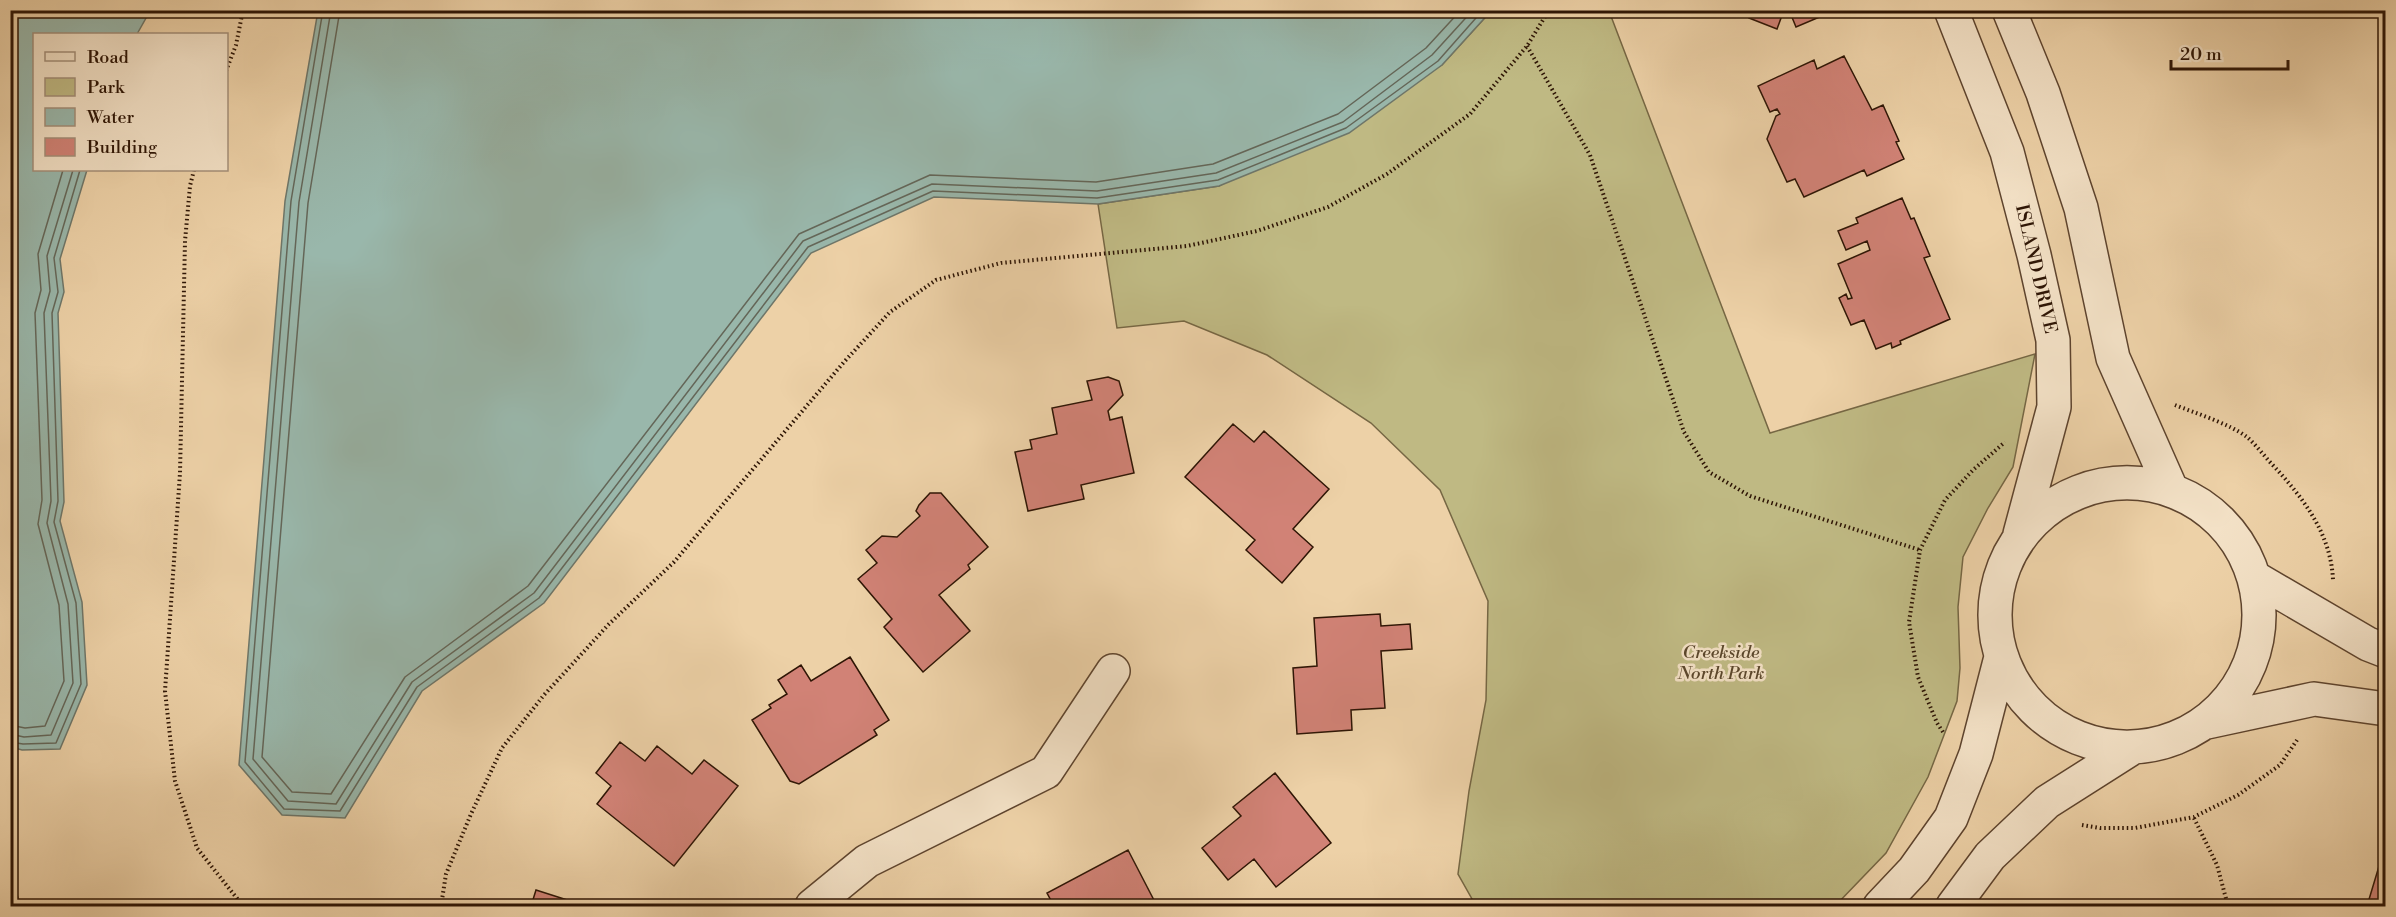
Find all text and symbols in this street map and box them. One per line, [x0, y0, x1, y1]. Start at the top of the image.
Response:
legend [33, 33, 228, 171]
scale bar [2171, 33, 2288, 71]
text: 20 m [2180, 43, 2222, 66]
text: Road [87, 46, 130, 69]
text: Park [87, 76, 126, 99]
text: Water [86, 106, 135, 129]
text: Building [86, 136, 158, 159]
street label: ISLAND DRIVE [2010, 202, 2062, 336]
park label: Creekside North Park [1676, 641, 1765, 685]

